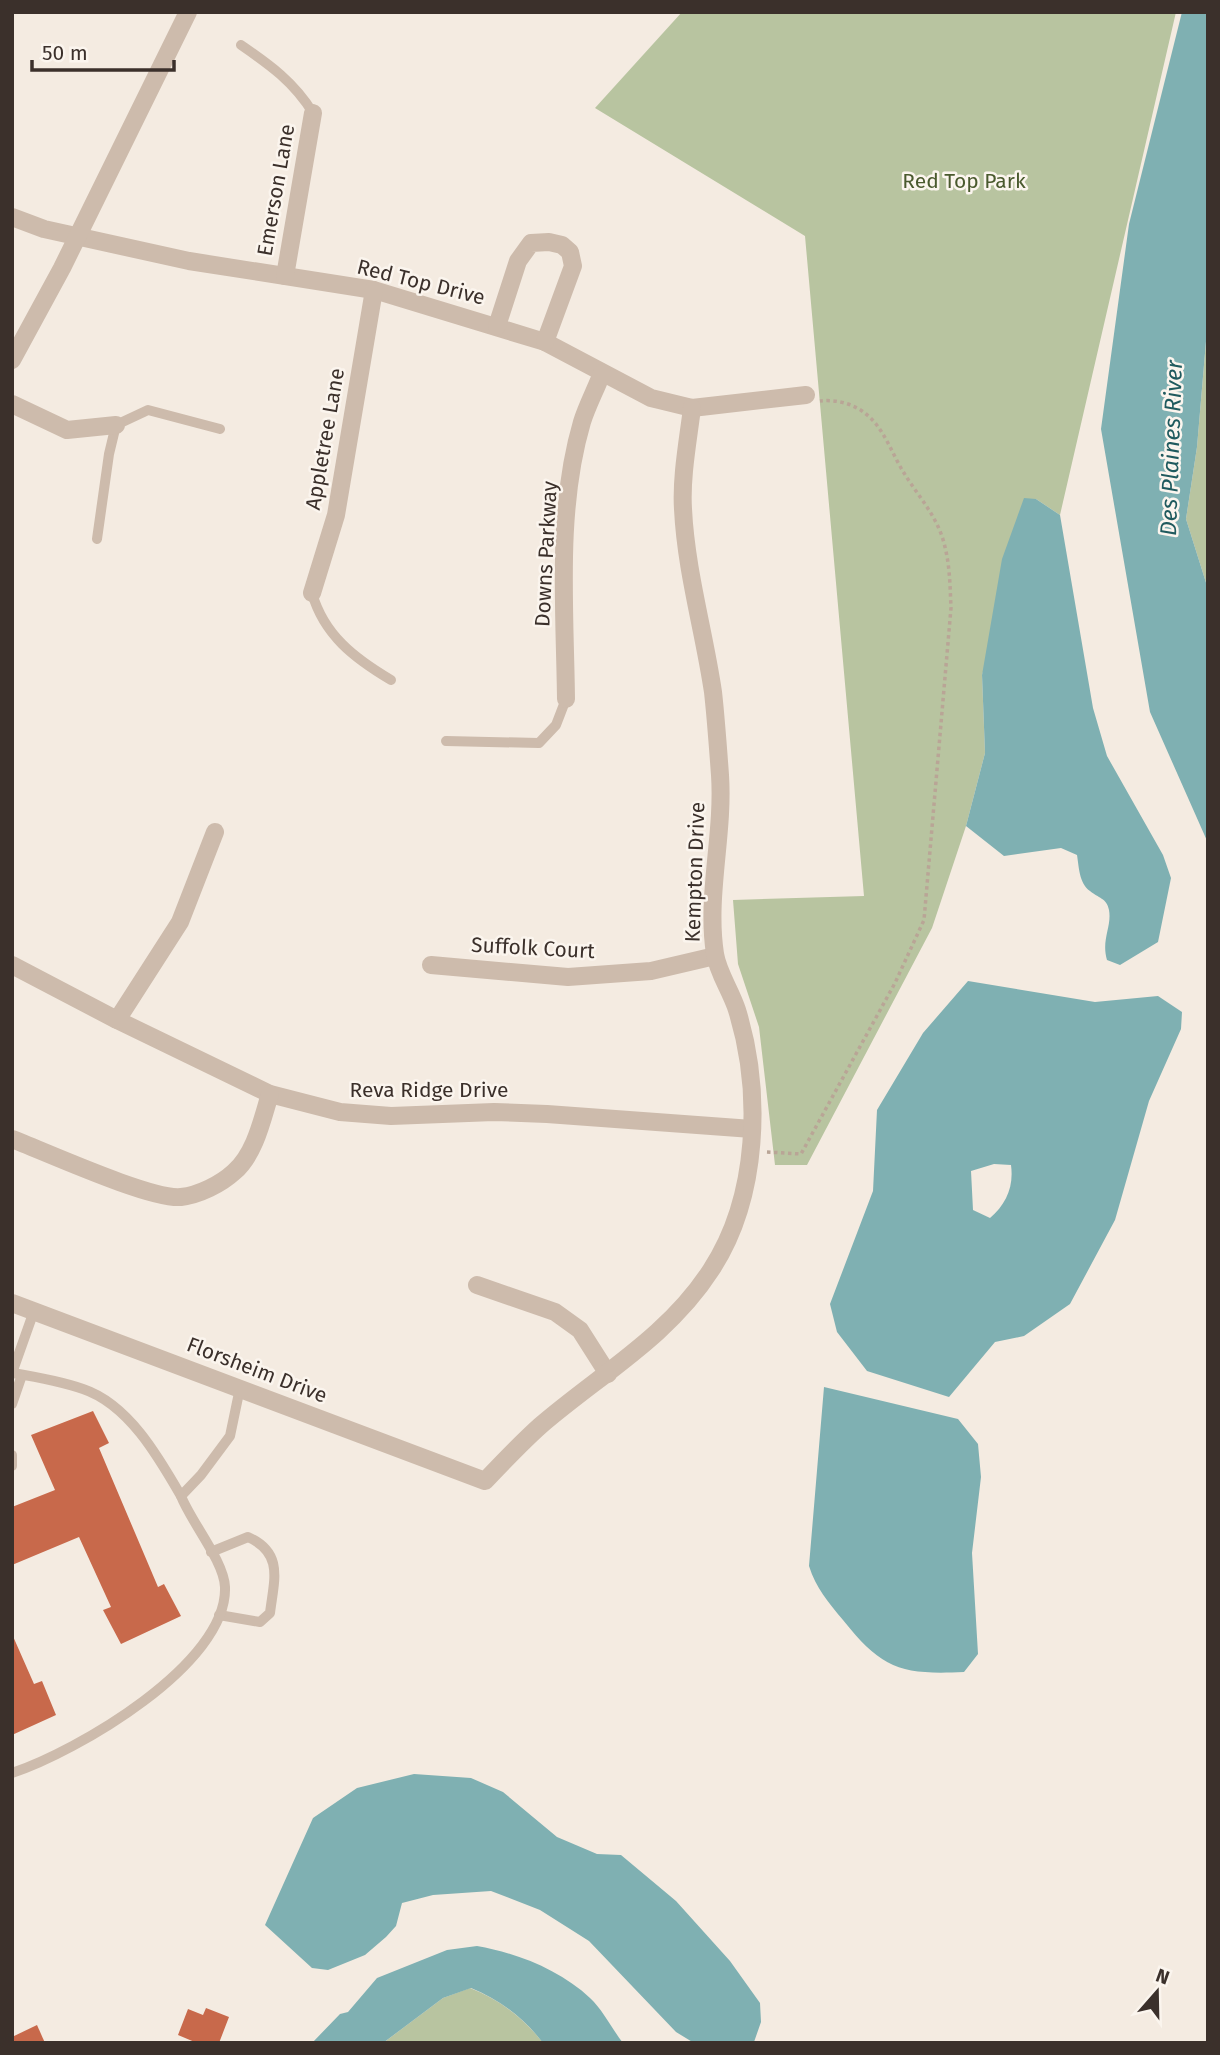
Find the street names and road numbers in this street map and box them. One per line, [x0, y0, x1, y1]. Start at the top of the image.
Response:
street label: Emerson Lane [252, 122, 300, 258]
street label: Red Top Drive [354, 254, 488, 310]
street label: Appletree Lane [300, 366, 350, 512]
street label: Downs Parkway [529, 480, 563, 628]
street label: Kempton Drive [680, 801, 710, 943]
street label: Suffolk Court [471, 932, 596, 964]
street label: Reva Ridge Drive [350, 1077, 508, 1103]
street label: Florsheim Drive [183, 1331, 331, 1409]

